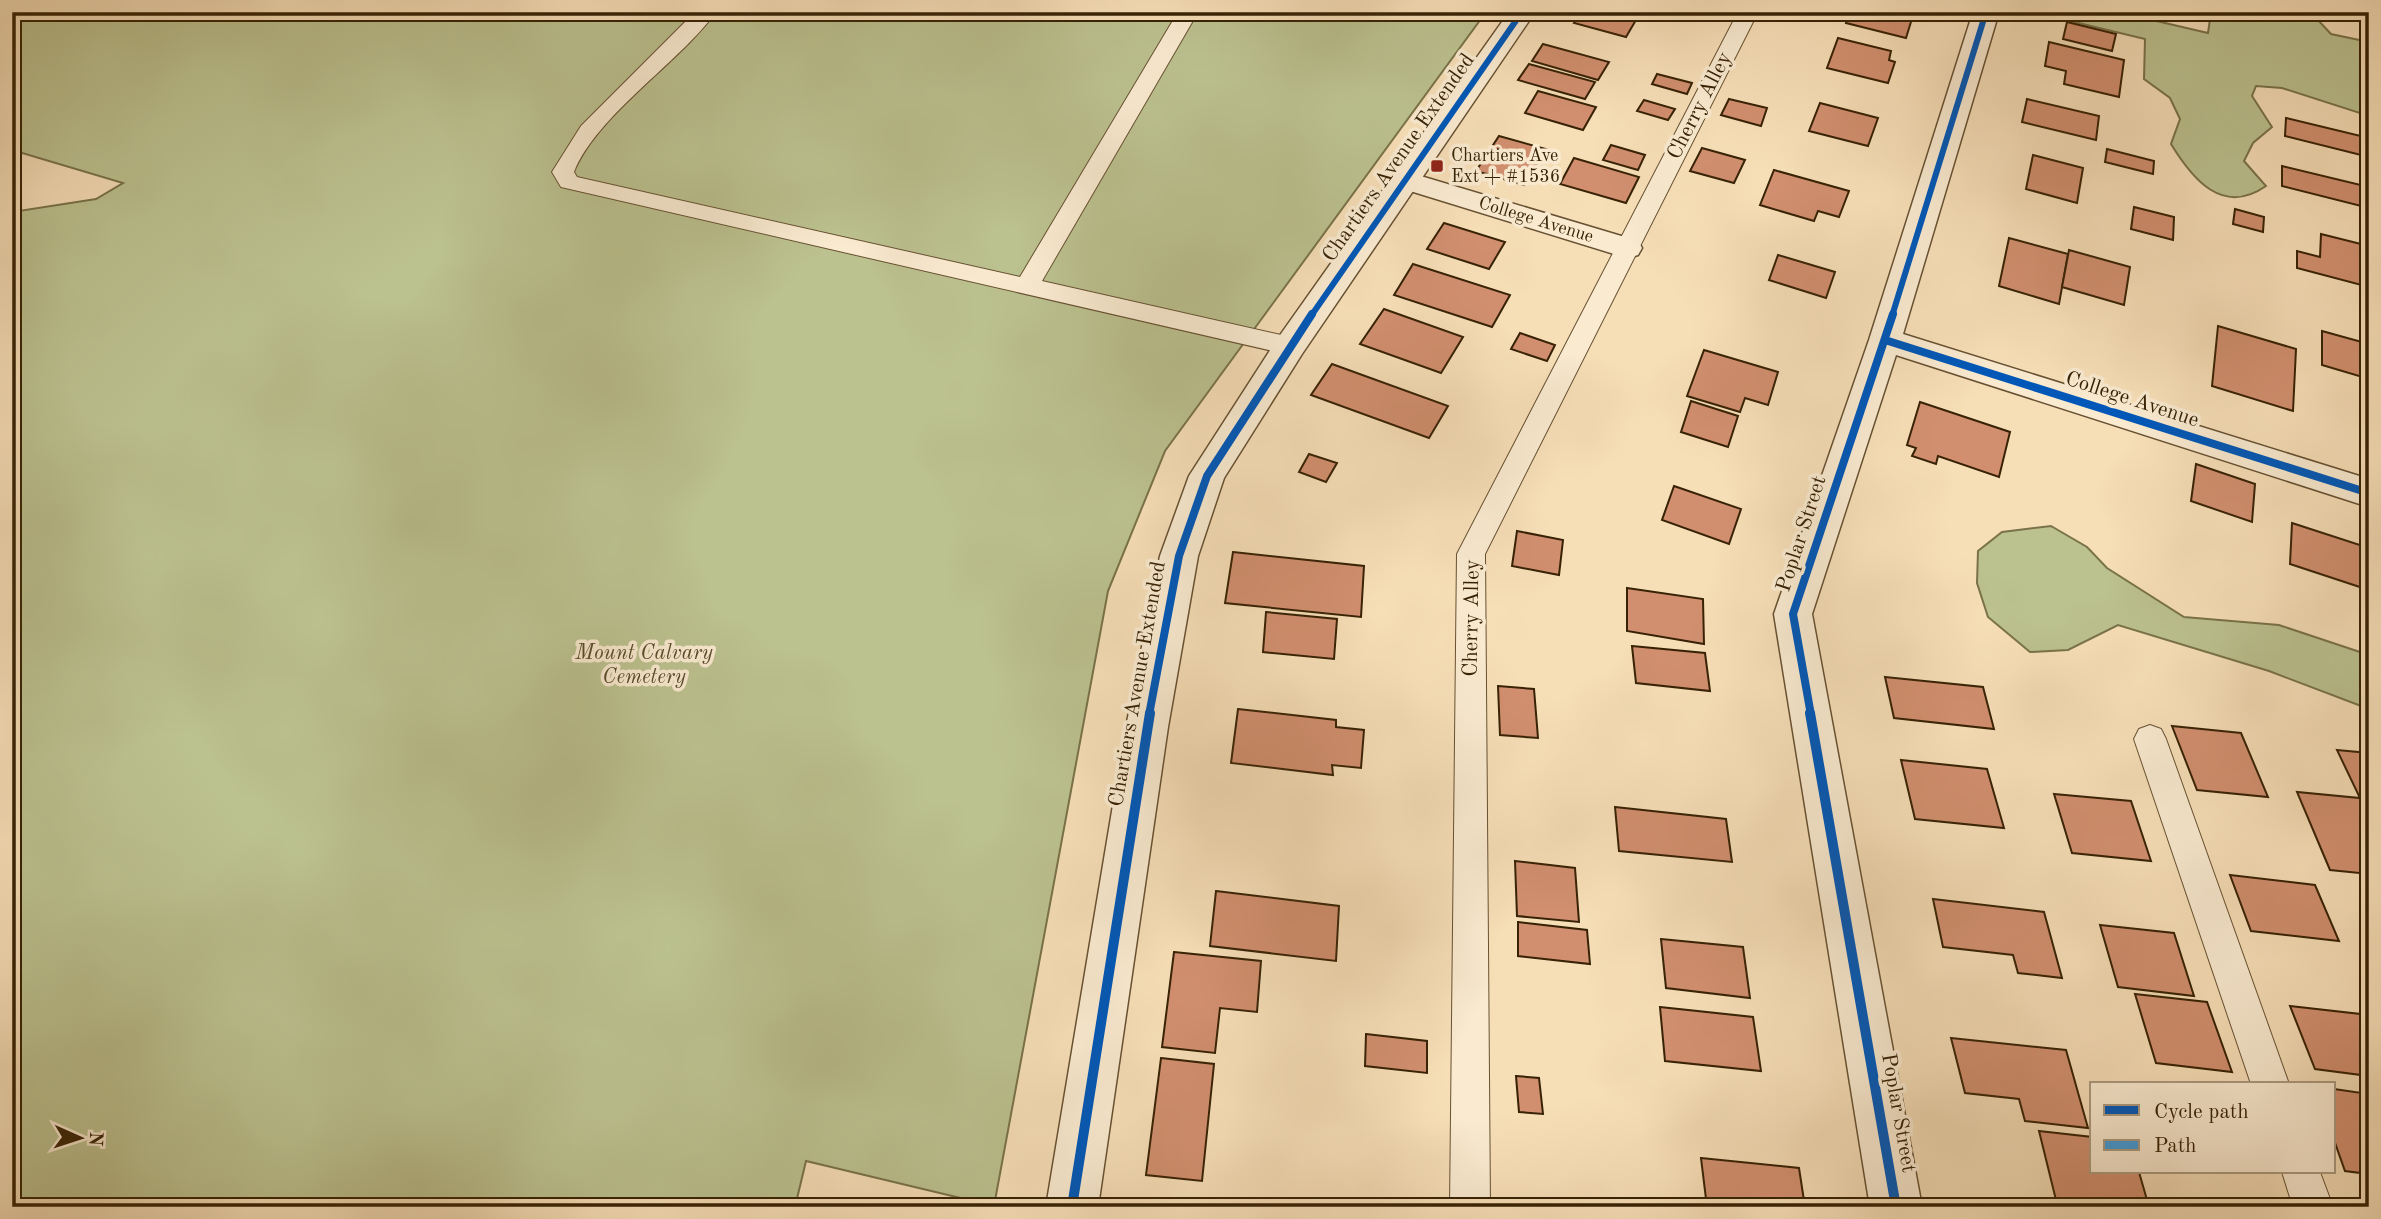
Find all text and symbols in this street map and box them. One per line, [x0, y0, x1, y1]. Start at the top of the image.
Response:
street label: Cherry Alley [1664, 49, 1736, 163]
street label: Chartiers Avenue Extended [1319, 50, 1479, 266]
place label: Chartiers Ave Ext + #1536 [1451, 147, 1560, 186]
marker: Chartiers Ave Ext + #1536 [1429, 158, 1445, 174]
street label: College Avenue [1476, 194, 1596, 246]
street label: College Avenue [2063, 369, 2201, 431]
street label: Poplar Street [1773, 473, 1831, 595]
street label: Cherry Alley [1460, 559, 1484, 677]
street label: Chartiers Avenue Extended [1106, 560, 1170, 808]
park label: Mount Calvary Cemetery [574, 643, 713, 688]
street label: Poplar Street [1877, 1052, 1919, 1174]
legend [2090, 1082, 2336, 1174]
text: Cycle path [2154, 1102, 2249, 1123]
north arrow [46, 1104, 116, 1174]
text: N [85, 1131, 104, 1147]
text: Path [2154, 1136, 2197, 1157]

